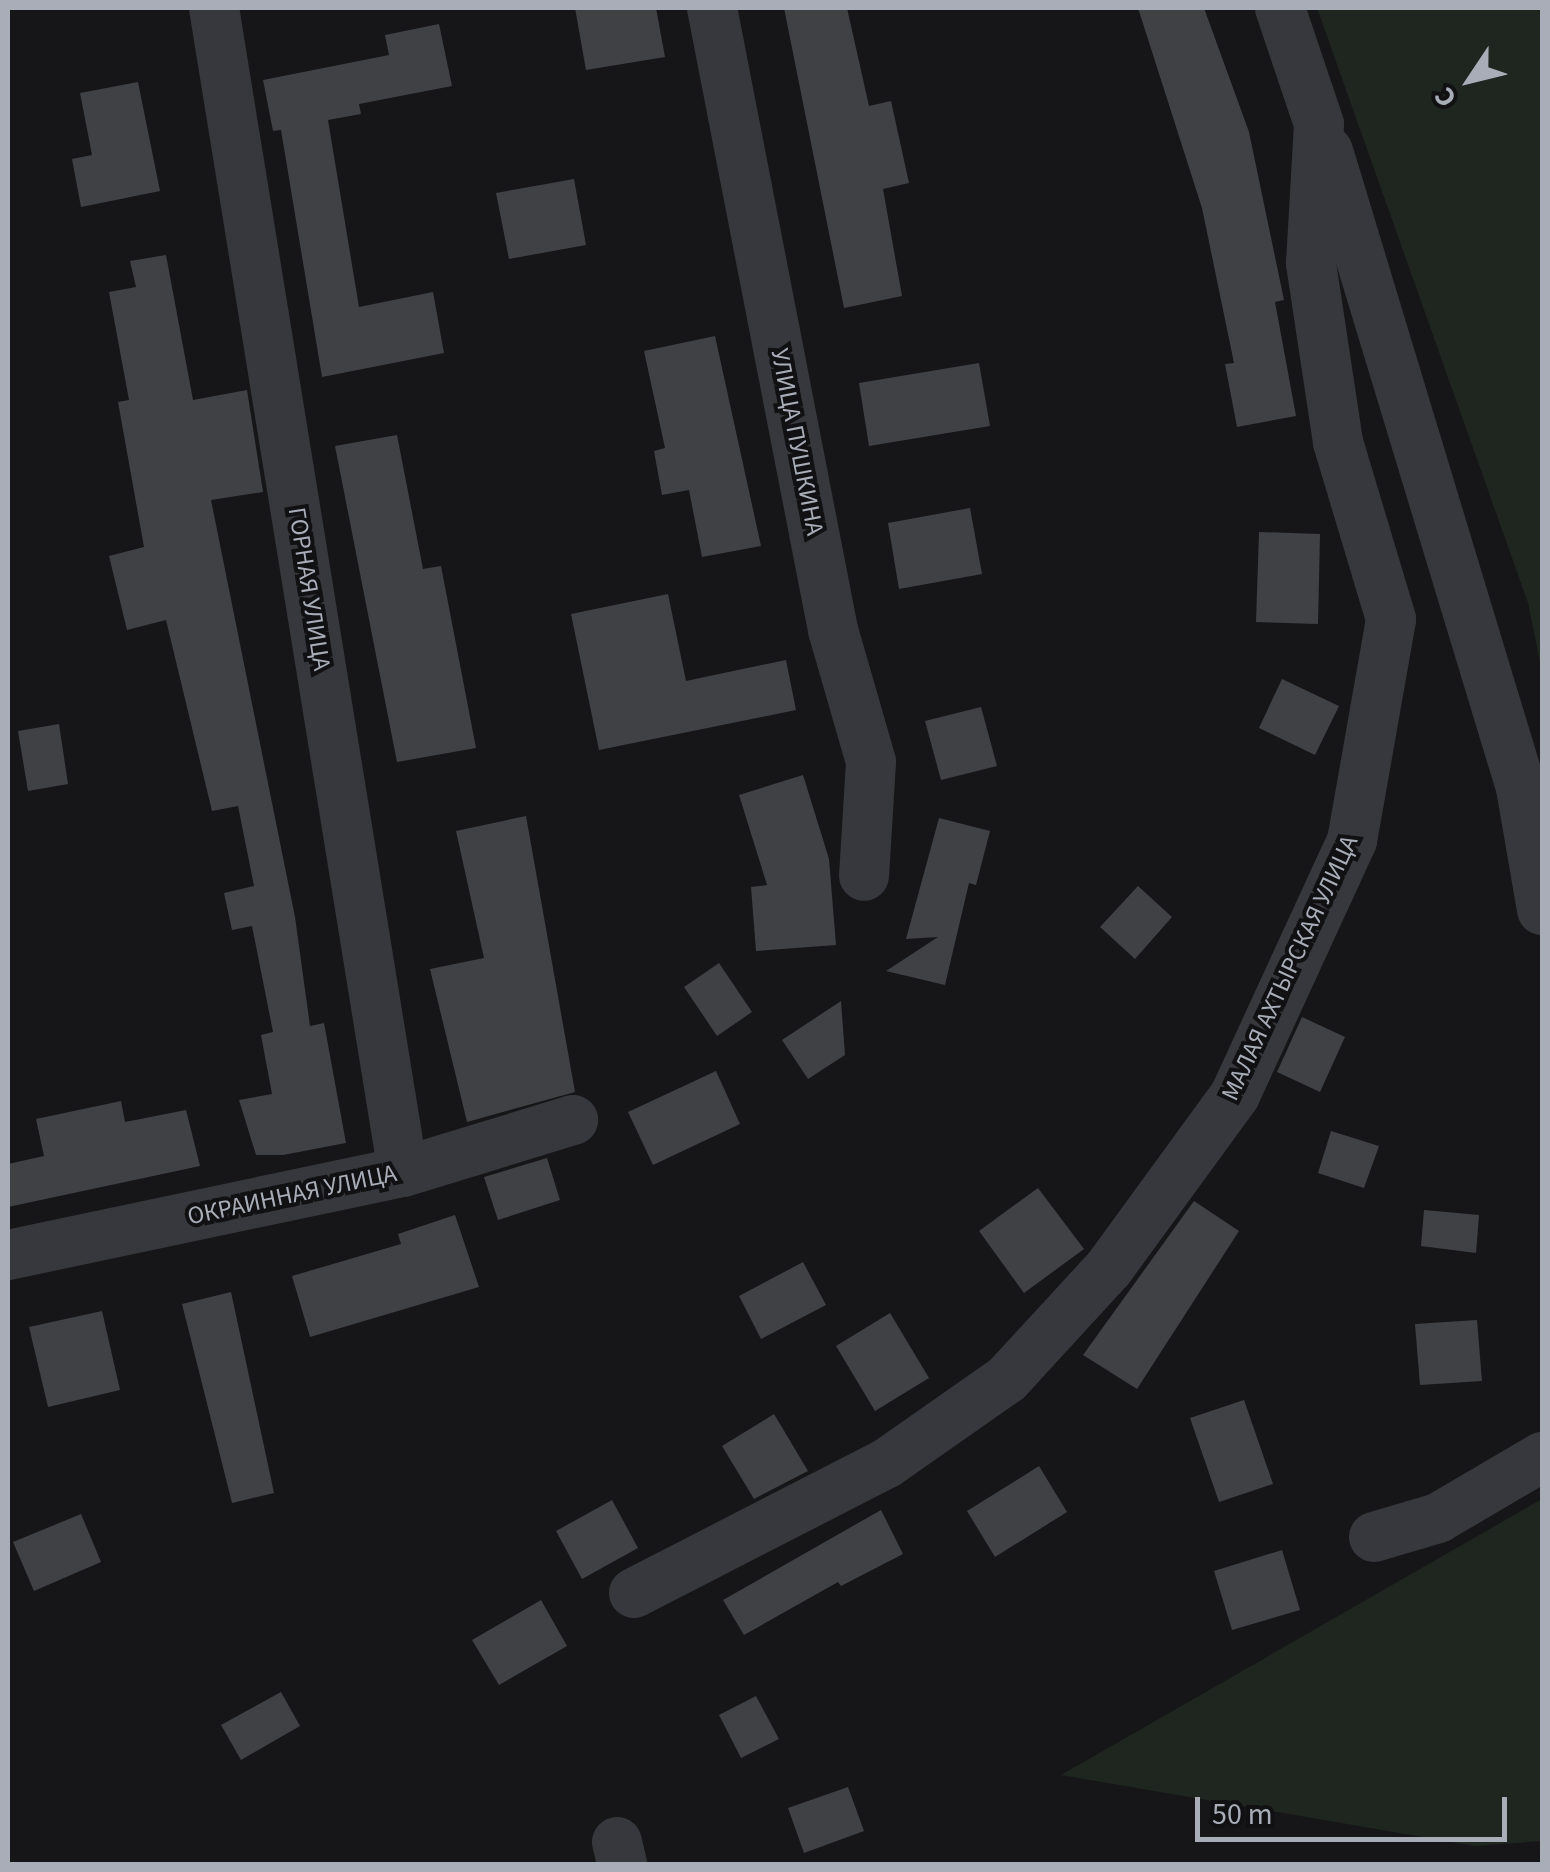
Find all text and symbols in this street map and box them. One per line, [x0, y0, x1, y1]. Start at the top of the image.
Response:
north arrow [1420, 30, 1520, 130]
text: С [1424, 79, 1466, 115]
street label: УЛИЦА ПУШКИНА [764, 346, 830, 538]
street label: ГОРНАЯ УЛИЦА [281, 505, 337, 673]
street label: МАЛАЯ АХТЫРСКАЯ УЛИЦА [1215, 831, 1365, 1105]
street label: ОКРАИННАЯ УЛИЦА [185, 1158, 399, 1232]
scale bar [1200, 1777, 1512, 1839]
text: 50 m [1212, 1793, 1273, 1836]

